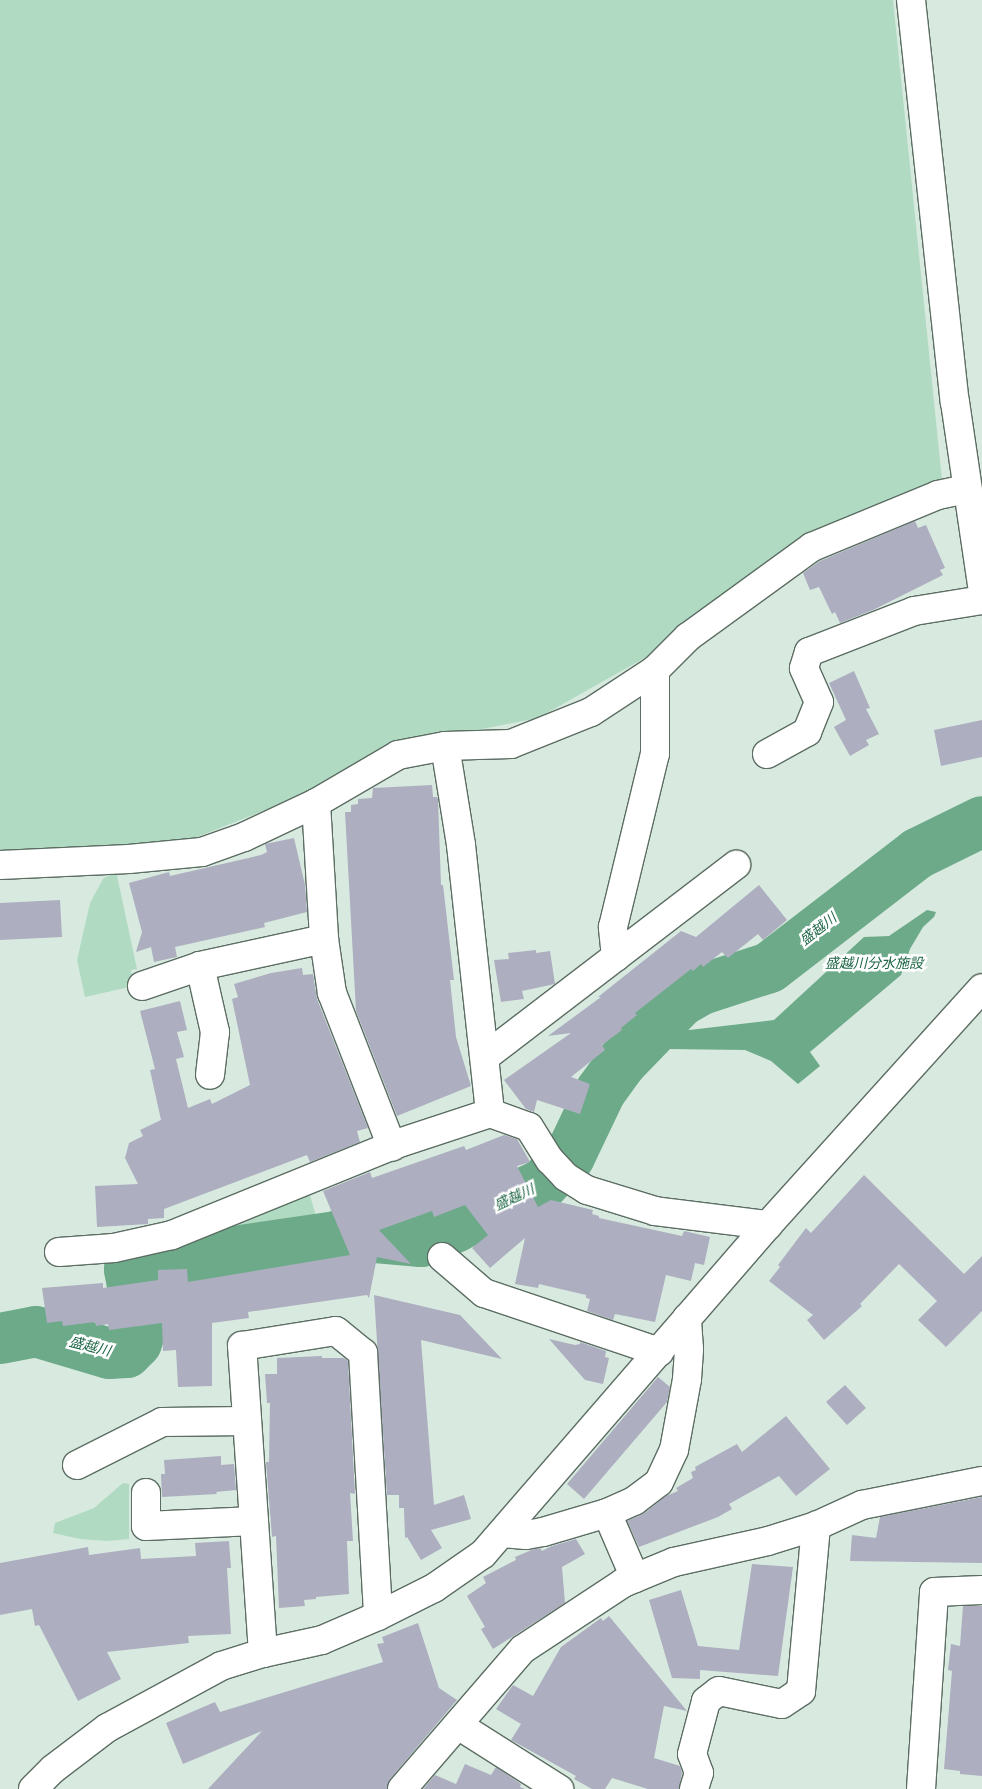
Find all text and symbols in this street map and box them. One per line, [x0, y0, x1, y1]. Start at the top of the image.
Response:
water label: 盛越川 [796, 909, 840, 949]
water label: 盛越川分水施設 [825, 955, 923, 971]
water label: 盛越川 [491, 1181, 537, 1213]
water label: 盛越川 [68, 1333, 112, 1359]

